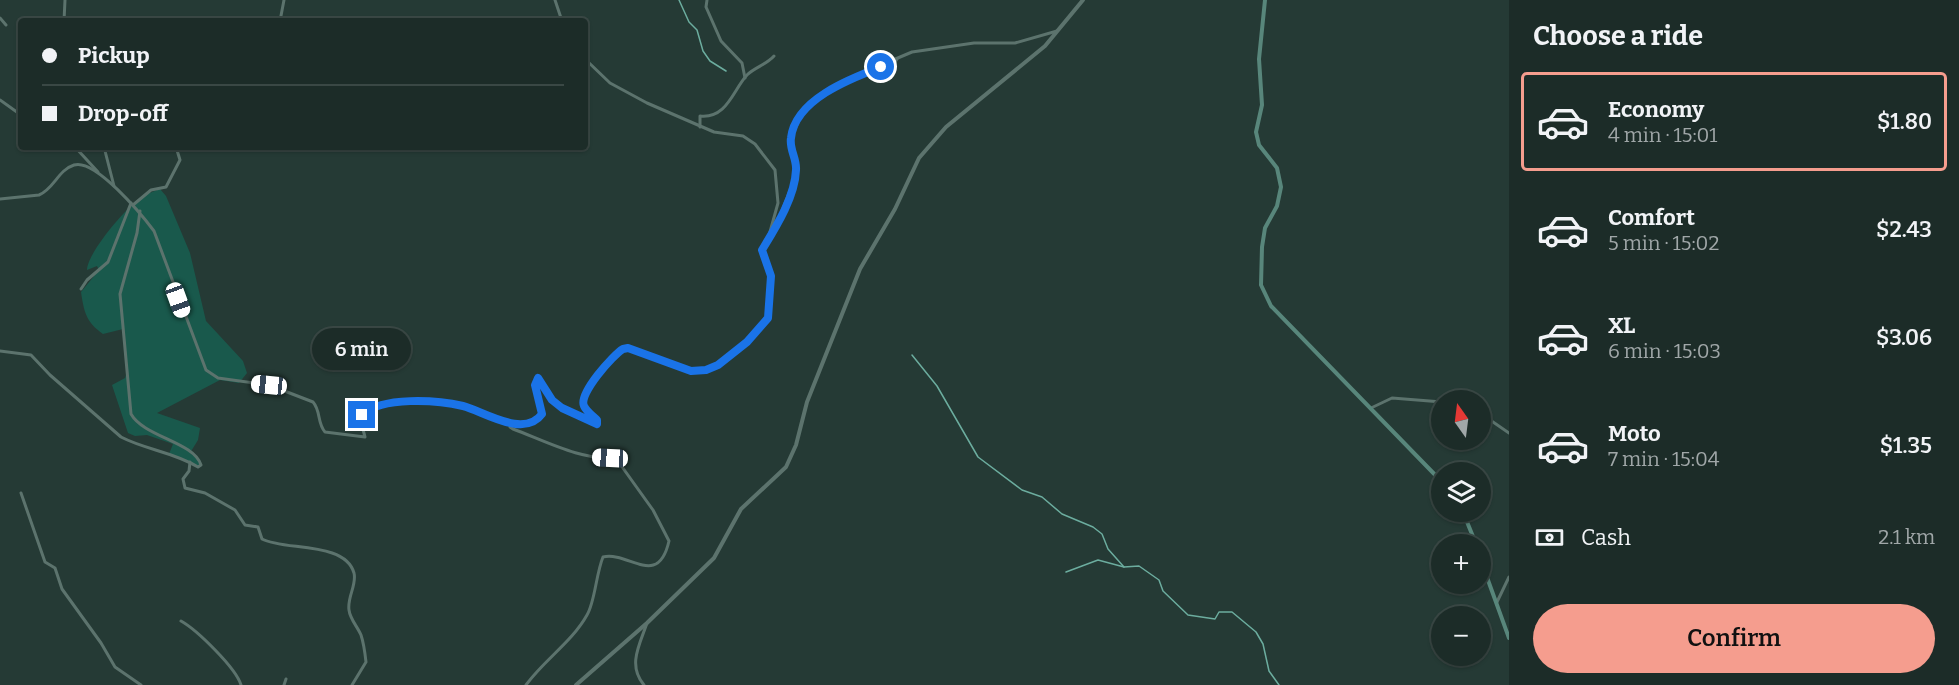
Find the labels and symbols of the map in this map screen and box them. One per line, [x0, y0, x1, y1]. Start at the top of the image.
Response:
route start [867, 53, 894, 80]
car [163, 280, 193, 320]
callout: 6 min [312, 328, 412, 370]
car [250, 374, 288, 396]
north arrow [1431, 390, 1491, 450]
route end [348, 401, 375, 428]
car [592, 448, 628, 468]

